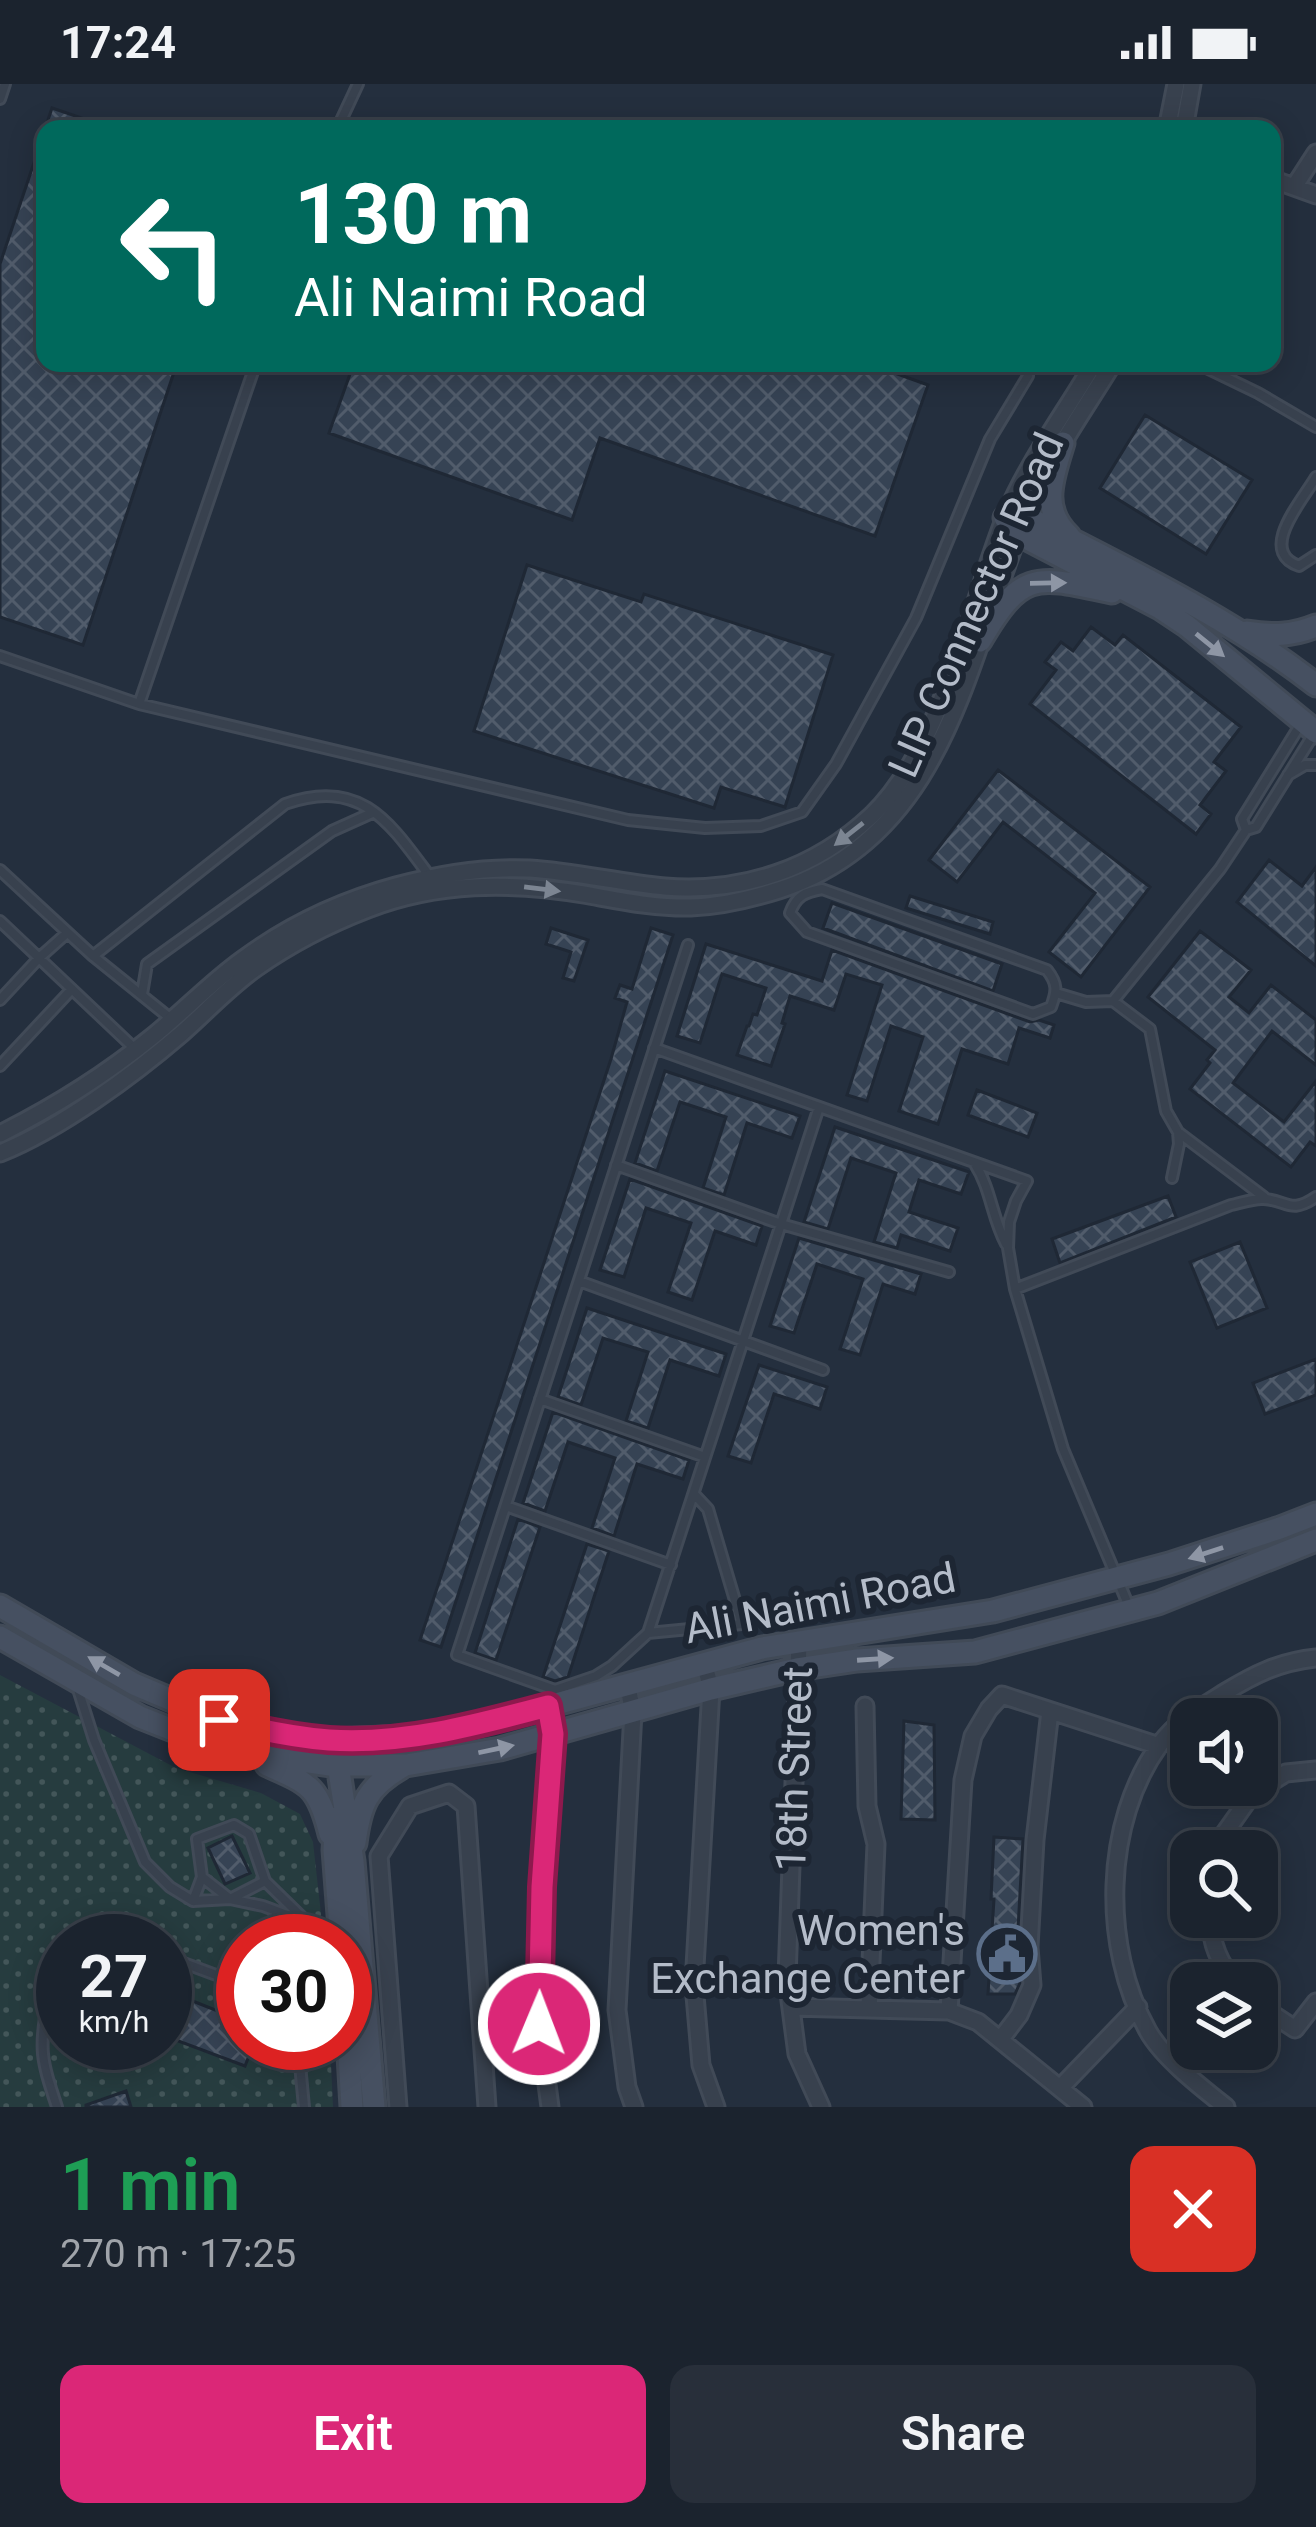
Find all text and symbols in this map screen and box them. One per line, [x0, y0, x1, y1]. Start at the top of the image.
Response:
text: 17:24 [60, 16, 176, 69]
text: 130 m [294, 165, 532, 264]
icon: left [96, 168, 252, 324]
text: Ali Naimi Road [294, 266, 648, 329]
street label: LIP Connector Road [878, 425, 1074, 785]
one-way arrow [1030, 573, 1068, 593]
one-way arrow [1194, 632, 1225, 657]
one-way arrow [834, 821, 865, 845]
one-way arrow [523, 879, 561, 898]
one-way arrow [1187, 1544, 1224, 1563]
street label: Ali Naimi Road [680, 1553, 960, 1653]
one-way arrow [857, 1650, 894, 1669]
one-way arrow [87, 1657, 121, 1678]
street label: 18th Street [766, 1666, 822, 1872]
pin [168, 1669, 270, 1771]
icon: arrive [186, 1687, 252, 1753]
map controls [1170, 1698, 1278, 2070]
button: sound [1170, 1698, 1278, 1806]
one-way arrow [478, 1738, 516, 1757]
button: search [1170, 1830, 1278, 1938]
place label: Women's Exchange Center [650, 1906, 965, 2003]
speed limit sign: 30 [216, 1914, 372, 2070]
public building icon: Women's Exchange Center [976, 1923, 1038, 1985]
text: 27 [80, 1941, 148, 2012]
position arrow [476, 1961, 602, 2087]
button: layers [1170, 1962, 1278, 2070]
text: km/h [79, 2004, 149, 2039]
text: 1 min [60, 2143, 241, 2228]
button: close [1130, 2146, 1256, 2272]
text: 270 m · 17:25 [60, 2231, 296, 2277]
button: Exit [60, 2365, 646, 2503]
button: Share [670, 2365, 1256, 2503]

